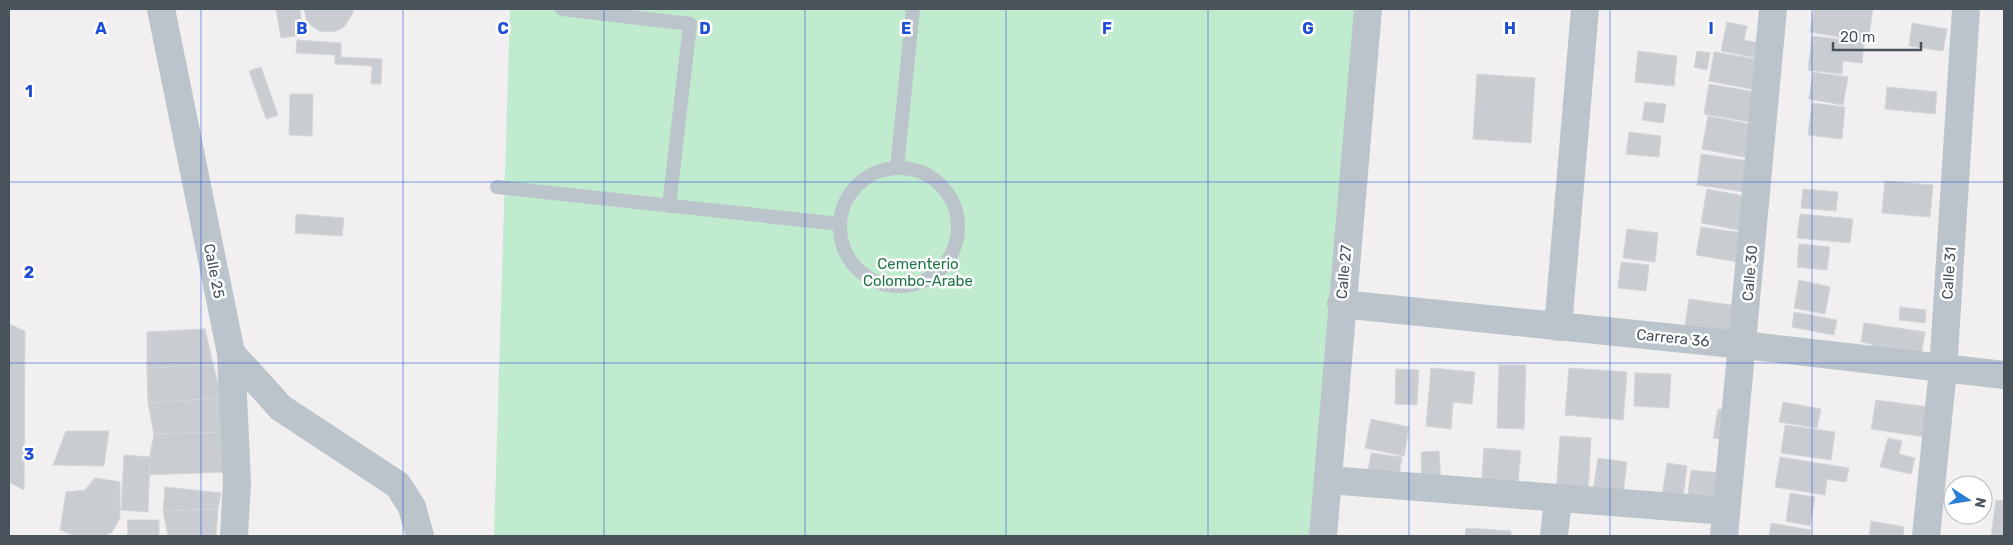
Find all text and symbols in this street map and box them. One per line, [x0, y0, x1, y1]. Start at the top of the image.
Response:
text: A [95, 19, 107, 38]
text: B [296, 19, 308, 38]
text: C [497, 19, 509, 38]
text: D [699, 19, 711, 38]
text: E [901, 19, 911, 38]
text: F [1102, 19, 1112, 38]
text: G [1302, 19, 1314, 38]
text: H [1504, 19, 1516, 38]
text: I [1708, 19, 1714, 38]
scale bar [1833, 20, 1920, 52]
text: 20 m [1840, 28, 1875, 46]
text: 1 [25, 82, 33, 101]
street label: Calle 25 [200, 242, 228, 300]
street label: Calle 27 [1333, 244, 1355, 300]
street label: Calle 30 [1739, 244, 1761, 302]
street label: Calle 31 [1938, 246, 1960, 300]
park label: Cementerio Colombo-Arabe [863, 255, 973, 290]
text: 2 [24, 263, 34, 282]
street label: Carrera 36 [1635, 325, 1711, 351]
text: 3 [24, 445, 34, 464]
north arrow [1943, 475, 1993, 525]
text: N [1971, 496, 1990, 509]

